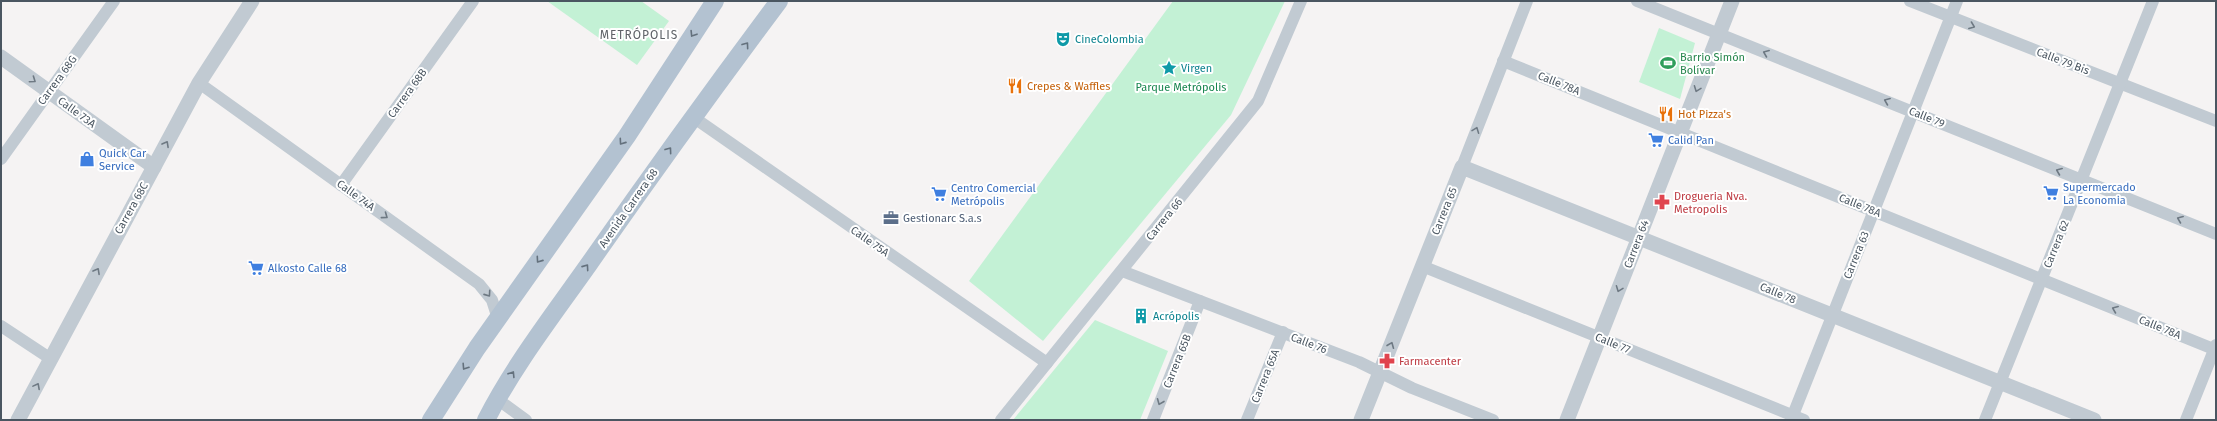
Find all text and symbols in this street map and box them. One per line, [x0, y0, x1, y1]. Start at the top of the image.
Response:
one-way arrow [1969, 21, 1976, 29]
district label: METRÓPOLIS [600, 27, 678, 42]
one-way arrow [691, 30, 698, 37]
theatre icon: CineColombia [1054, 30, 1072, 48]
place label: CineColombia [1075, 33, 1144, 46]
one-way arrow [742, 42, 749, 49]
street label: Calle 79 Bis [2035, 45, 2091, 77]
one-way arrow [1762, 49, 1769, 57]
place label: Barrio Simón Bolívar [1680, 51, 1745, 77]
street label: Carrera 68G [35, 53, 80, 108]
sports icon: Barrio Simón Bolívar [1659, 54, 1677, 72]
place icon: Virgen [1160, 59, 1178, 77]
place label: Virgen [1181, 62, 1212, 75]
street label: Carrera 68B [385, 66, 430, 120]
street label: Calle 78A [1536, 69, 1582, 98]
one-way arrow [28, 75, 35, 82]
restaurant icon: Crepes & Waffles [1006, 77, 1024, 95]
place label: Crepes & Waffles [1027, 80, 1110, 93]
park label: Parque Metrópolis [1136, 81, 1226, 94]
one-way arrow [1694, 85, 1702, 93]
street label: Calle 73A [55, 94, 99, 131]
one-way arrow [1883, 98, 1890, 106]
street label: Calle 79 [1907, 104, 1947, 131]
restaurant icon: Hot Pizza's [1657, 105, 1675, 123]
place label: Hot Pizza's [1678, 108, 1731, 121]
one-way arrow [1472, 127, 1480, 134]
supermarket icon: Calid Pan [1647, 131, 1665, 149]
place label: Calid Pan [1668, 134, 1714, 147]
one-way arrow [620, 138, 627, 145]
one-way arrow [161, 141, 169, 148]
place label: Quick Car Service [99, 147, 147, 173]
one-way arrow [664, 147, 671, 154]
shop icon: Quick Car Service [78, 150, 96, 168]
street label: Avenida Carrera 68 [596, 166, 661, 250]
one-way arrow [2056, 167, 2063, 175]
street label: Calle 74A [334, 177, 378, 214]
street label: Carrera 68C [112, 180, 151, 236]
place label: Supermercado La Economia [2063, 181, 2136, 207]
place label: Centro Comercial Metrópolis [951, 182, 1036, 208]
supermarket icon: Supermercado La Economia [2042, 184, 2060, 202]
supermarket icon: Centro Comercial Metrópolis [930, 185, 948, 203]
street label: Carrera 65 [1429, 185, 1460, 237]
place label: Drogueria Nva. Metropolis [1674, 190, 1747, 216]
street label: Calle 78A [1837, 191, 1883, 220]
pharmacy icon: Drogueria Nva. Metropolis [1653, 193, 1671, 211]
street label: Carrera 66 [1143, 195, 1185, 243]
office icon: Gestionarc S.a.s [882, 209, 900, 227]
one-way arrow [380, 211, 387, 218]
place label: Gestionarc S.a.s [903, 212, 982, 225]
one-way arrow [2176, 216, 2184, 224]
street label: Carrera 64 [1621, 218, 1652, 270]
street label: Carrera 62 [2041, 219, 2072, 270]
street label: Calle 75A [848, 224, 892, 260]
street label: Carrera 63 [1841, 229, 1872, 281]
one-way arrow [537, 256, 544, 263]
supermarket icon: Alkosto Calle 68 [247, 259, 265, 277]
place label: Alkosto Calle 68 [268, 262, 347, 275]
one-way arrow [581, 265, 588, 272]
one-way arrow [93, 267, 100, 275]
street label: Calle 78 [1758, 280, 1798, 307]
one-way arrow [1615, 285, 1623, 292]
one-way arrow [483, 290, 491, 297]
one-way arrow [2112, 306, 2119, 314]
building icon: Acrópolis [1132, 307, 1150, 325]
place label: Acrópolis [1153, 310, 1199, 323]
street label: Calle 78A [2137, 313, 2183, 342]
street label: Calle 76 [1289, 331, 1329, 356]
street label: Calle 77 [1593, 331, 1633, 356]
street label: Carrera 65B [1161, 332, 1194, 390]
one-way arrow [1387, 341, 1395, 348]
street label: Carrera 65A [1249, 347, 1282, 405]
pharmacy icon: Farmacenter [1378, 352, 1396, 370]
place label: Farmacenter [1399, 355, 1462, 368]
one-way arrow [462, 363, 470, 370]
one-way arrow [508, 371, 515, 378]
one-way arrow [32, 382, 39, 390]
one-way arrow [1157, 398, 1165, 406]

